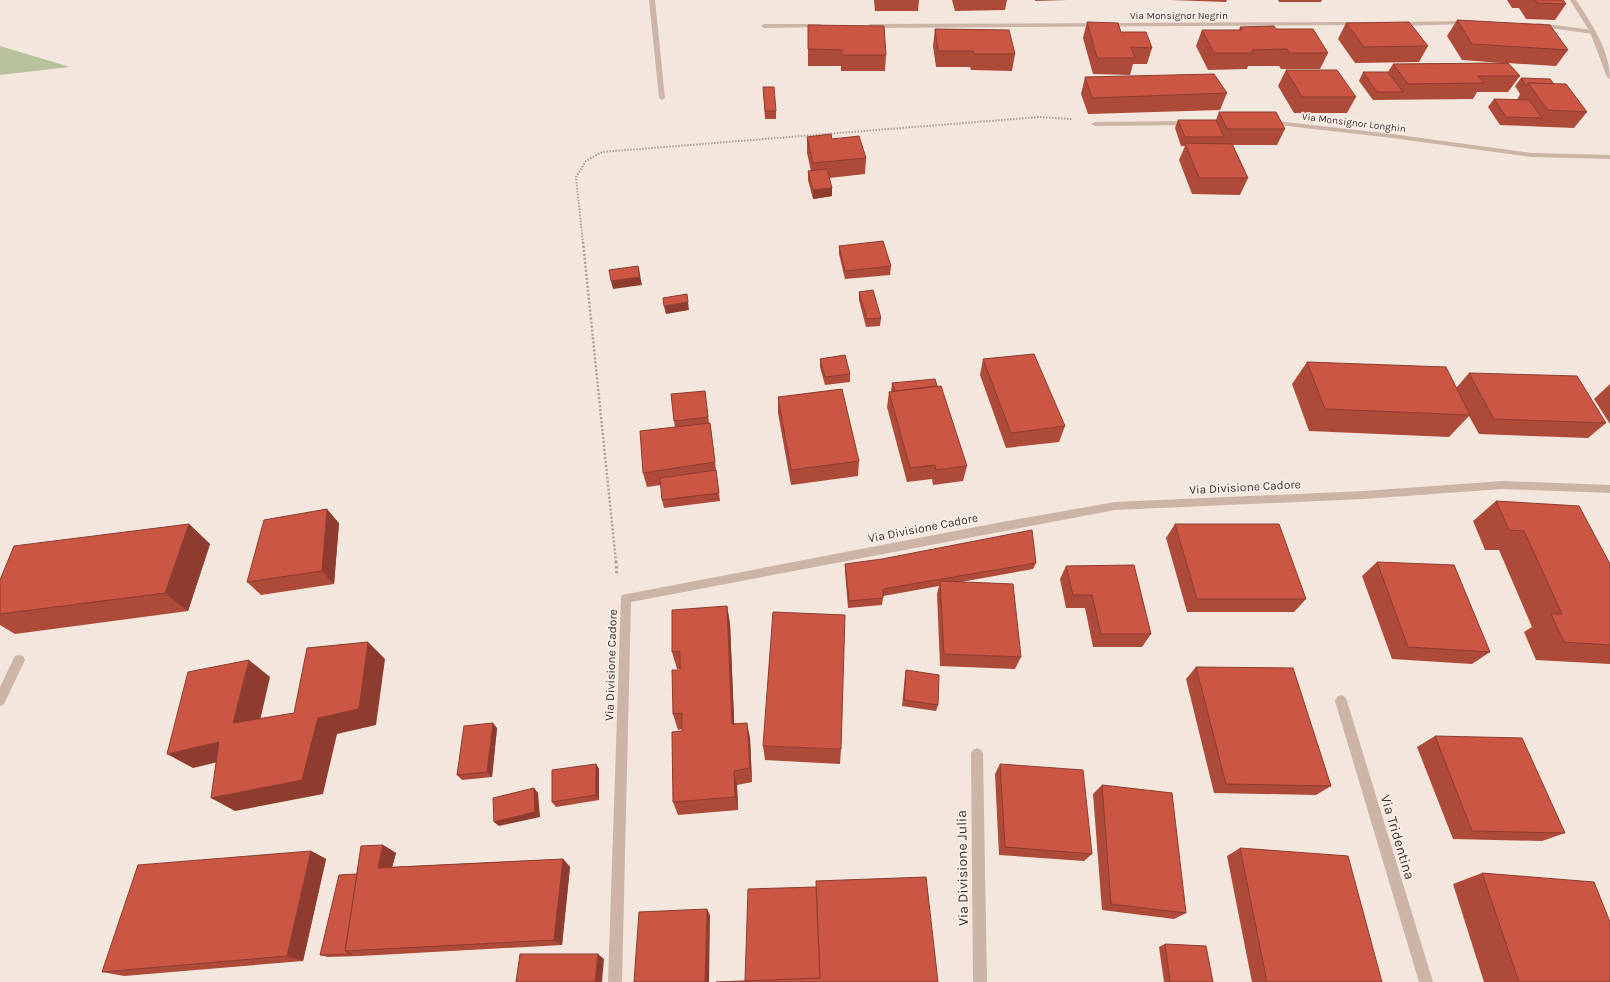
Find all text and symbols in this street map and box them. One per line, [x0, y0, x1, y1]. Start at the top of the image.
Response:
street label: Via Monsignor Negrin [1130, 10, 1228, 22]
street label: Via Monsignor Longhin [1301, 111, 1407, 135]
street label: Via Divisione Cadore [1189, 477, 1301, 497]
street label: Via Divisione Cadore [867, 510, 979, 546]
street label: Via Divisione Cadore [602, 609, 620, 721]
street label: Via Tridentina [1377, 793, 1418, 882]
street label: Via Divisione Julia [953, 810, 972, 926]

